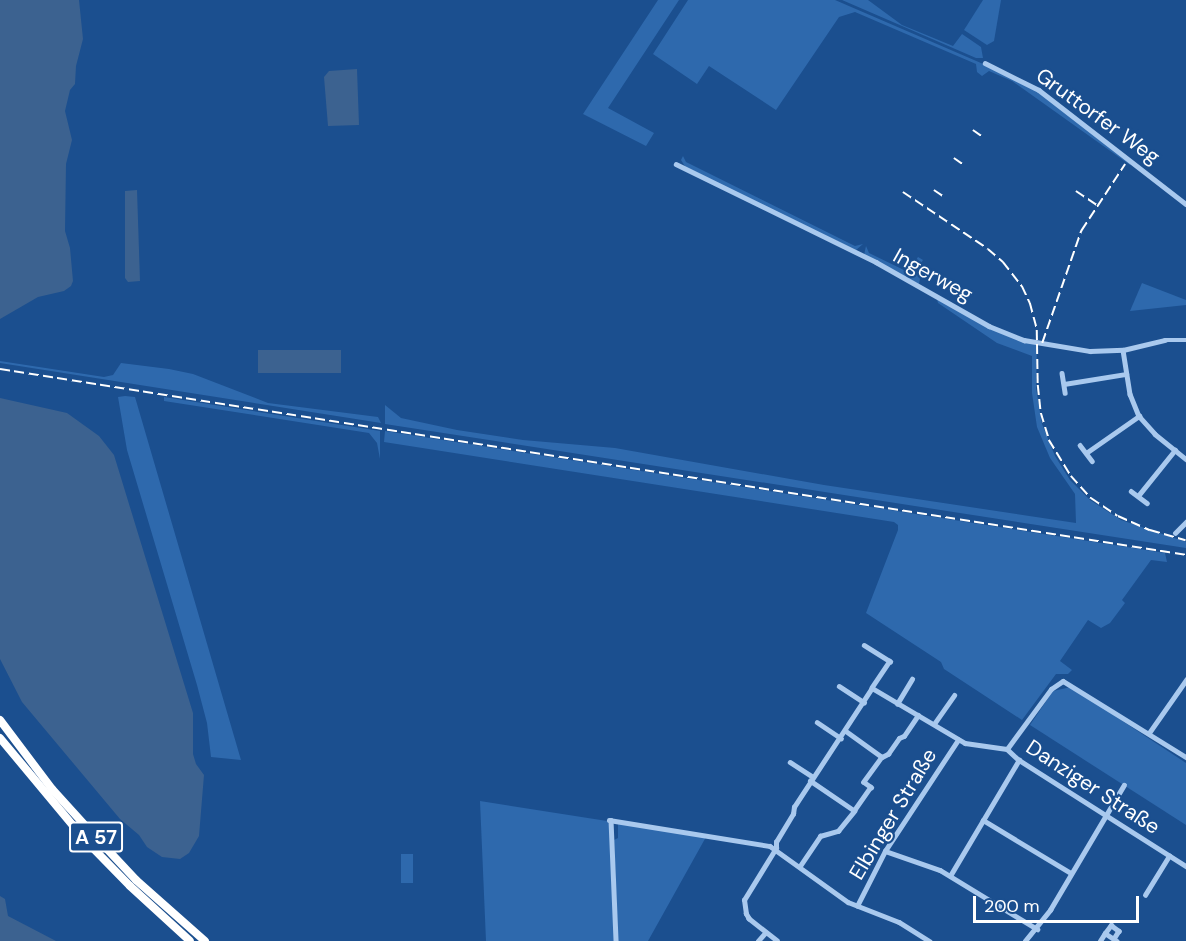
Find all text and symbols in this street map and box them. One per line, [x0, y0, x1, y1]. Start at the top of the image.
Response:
street label: Gruttorfer Weg [1031, 63, 1165, 169]
street label: Ingerweg [889, 243, 977, 307]
street label: Danziger Straße [1021, 734, 1165, 840]
street label: Elbinger Straße [844, 744, 942, 884]
road number: A 57 [69, 820, 123, 854]
scale bar [976, 884, 1142, 922]
text: 200 m [984, 894, 1040, 918]

